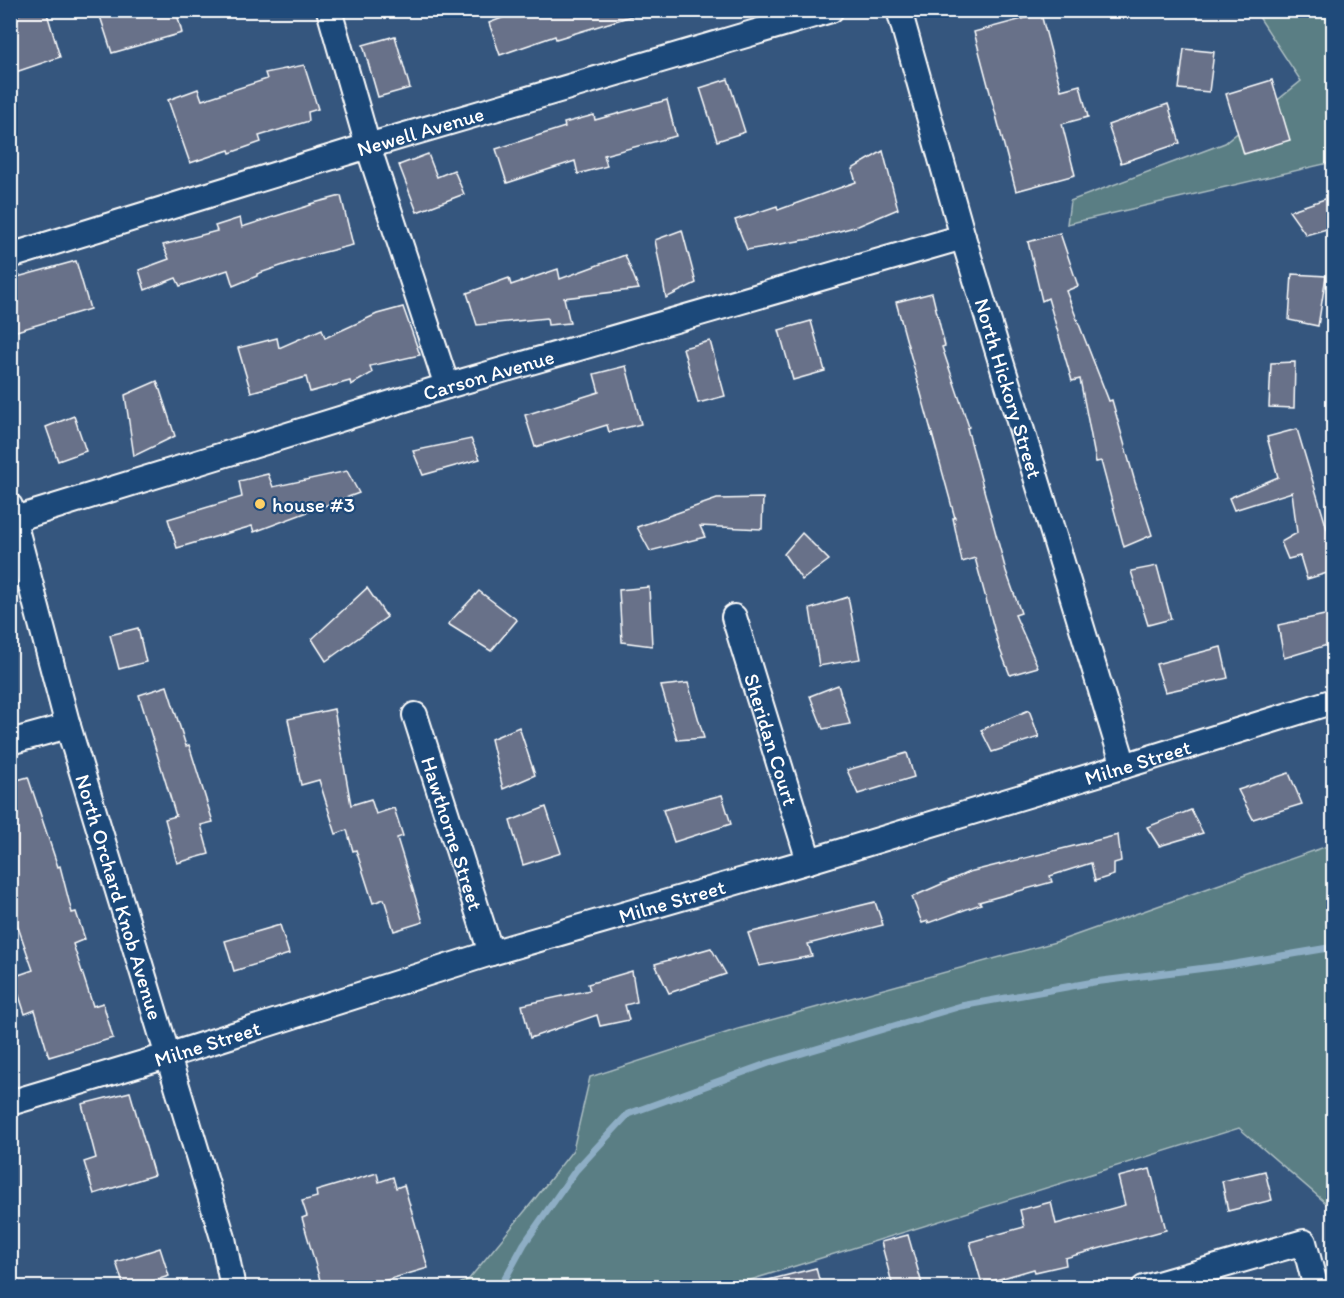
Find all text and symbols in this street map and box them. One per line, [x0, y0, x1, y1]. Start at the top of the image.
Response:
street label: Newell Avenue [354, 100, 487, 161]
street label: North Hickory Street [970, 295, 1048, 482]
street label: Carson Avenue [420, 343, 557, 405]
place label: house #3 [272, 492, 355, 517]
marker: house #3 [253, 497, 267, 511]
street label: Sheridan Court [740, 670, 804, 809]
street label: Milne Street [1081, 734, 1194, 790]
street label: Hawthorne Street [416, 753, 489, 913]
street label: North Orchard Knob Avenue [71, 771, 169, 1023]
street label: Milne Street [615, 873, 728, 928]
street label: Milne Street [151, 1015, 263, 1072]

